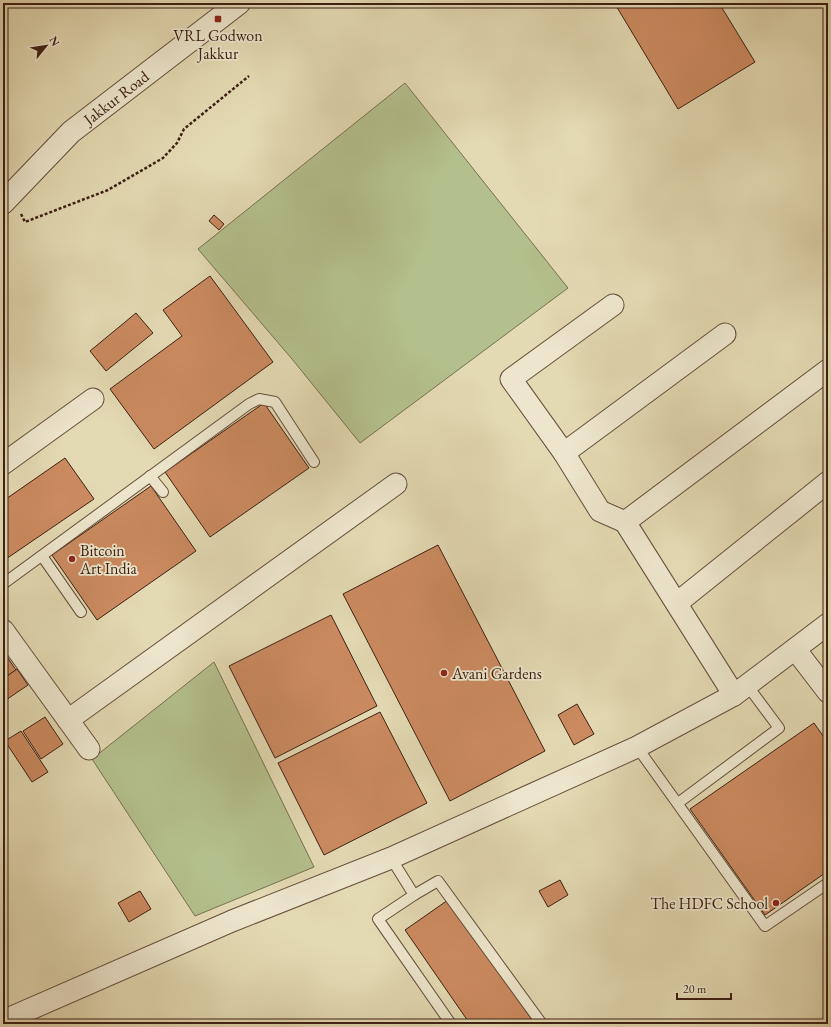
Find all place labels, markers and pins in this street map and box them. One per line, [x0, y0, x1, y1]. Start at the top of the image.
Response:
marker: VRL Godwon Jakkur [213, 14, 223, 24]
place label: VRL Godwon Jakkur [173, 25, 263, 64]
place label: Bitcoin Art India [79, 540, 138, 579]
marker: Bitcoin Art India [67, 554, 77, 564]
place label: Avani Gardens [451, 663, 542, 684]
marker: Avani Gardens [439, 668, 449, 678]
place label: The HDFC School [650, 893, 768, 914]
marker: The HDFC School [771, 898, 781, 908]

